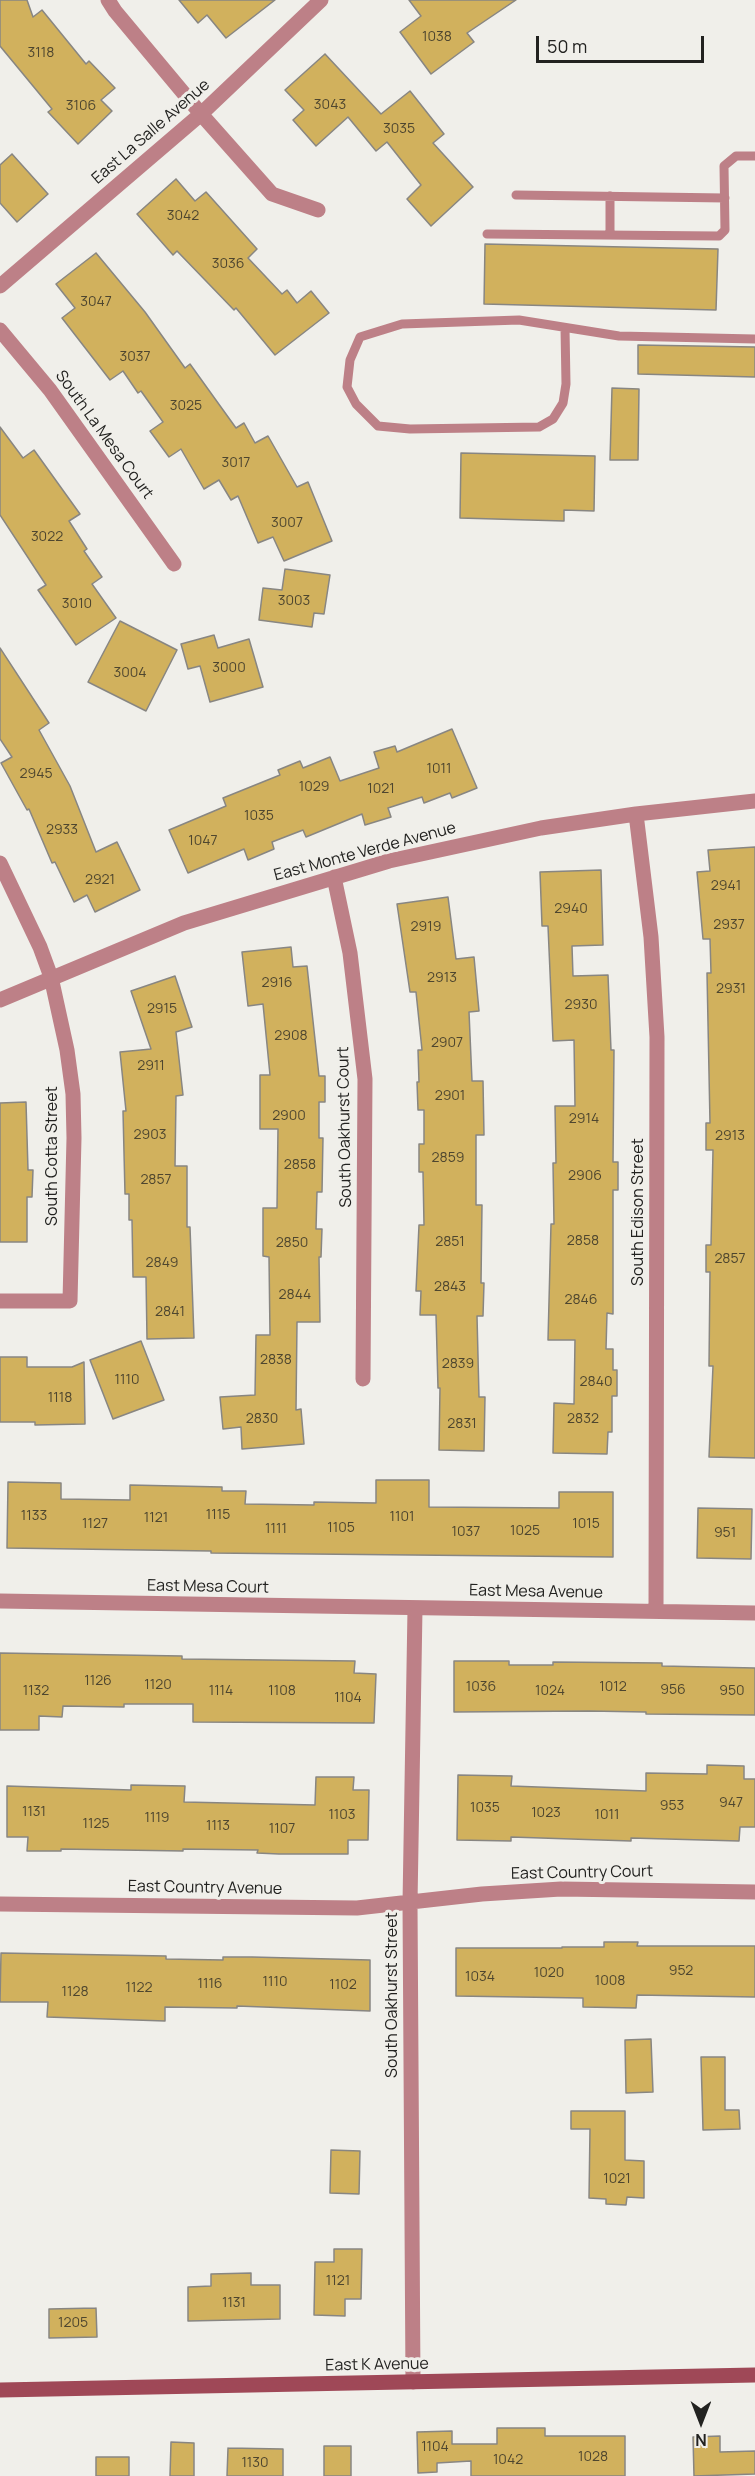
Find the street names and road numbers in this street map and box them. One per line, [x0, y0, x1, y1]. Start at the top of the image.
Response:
street label: East La Salle Avenue [88, 76, 214, 188]
street label: South La Mesa Court [51, 367, 157, 503]
street label: East Monte Verde Avenue [272, 818, 458, 886]
street label: South Oakhurst Court [334, 1046, 356, 1208]
street label: South Cotta Street [43, 1086, 63, 1226]
street label: South Edison Street [629, 1138, 649, 1286]
street label: East Mesa Court [147, 1576, 269, 1598]
street label: East Mesa Avenue [469, 1581, 603, 1603]
street label: East Country Court [511, 1862, 653, 1884]
street label: East Country Avenue [128, 1877, 282, 1899]
street label: South Oakhurst Street [383, 1912, 403, 2078]
street label: East K Avenue [325, 2354, 429, 2376]

